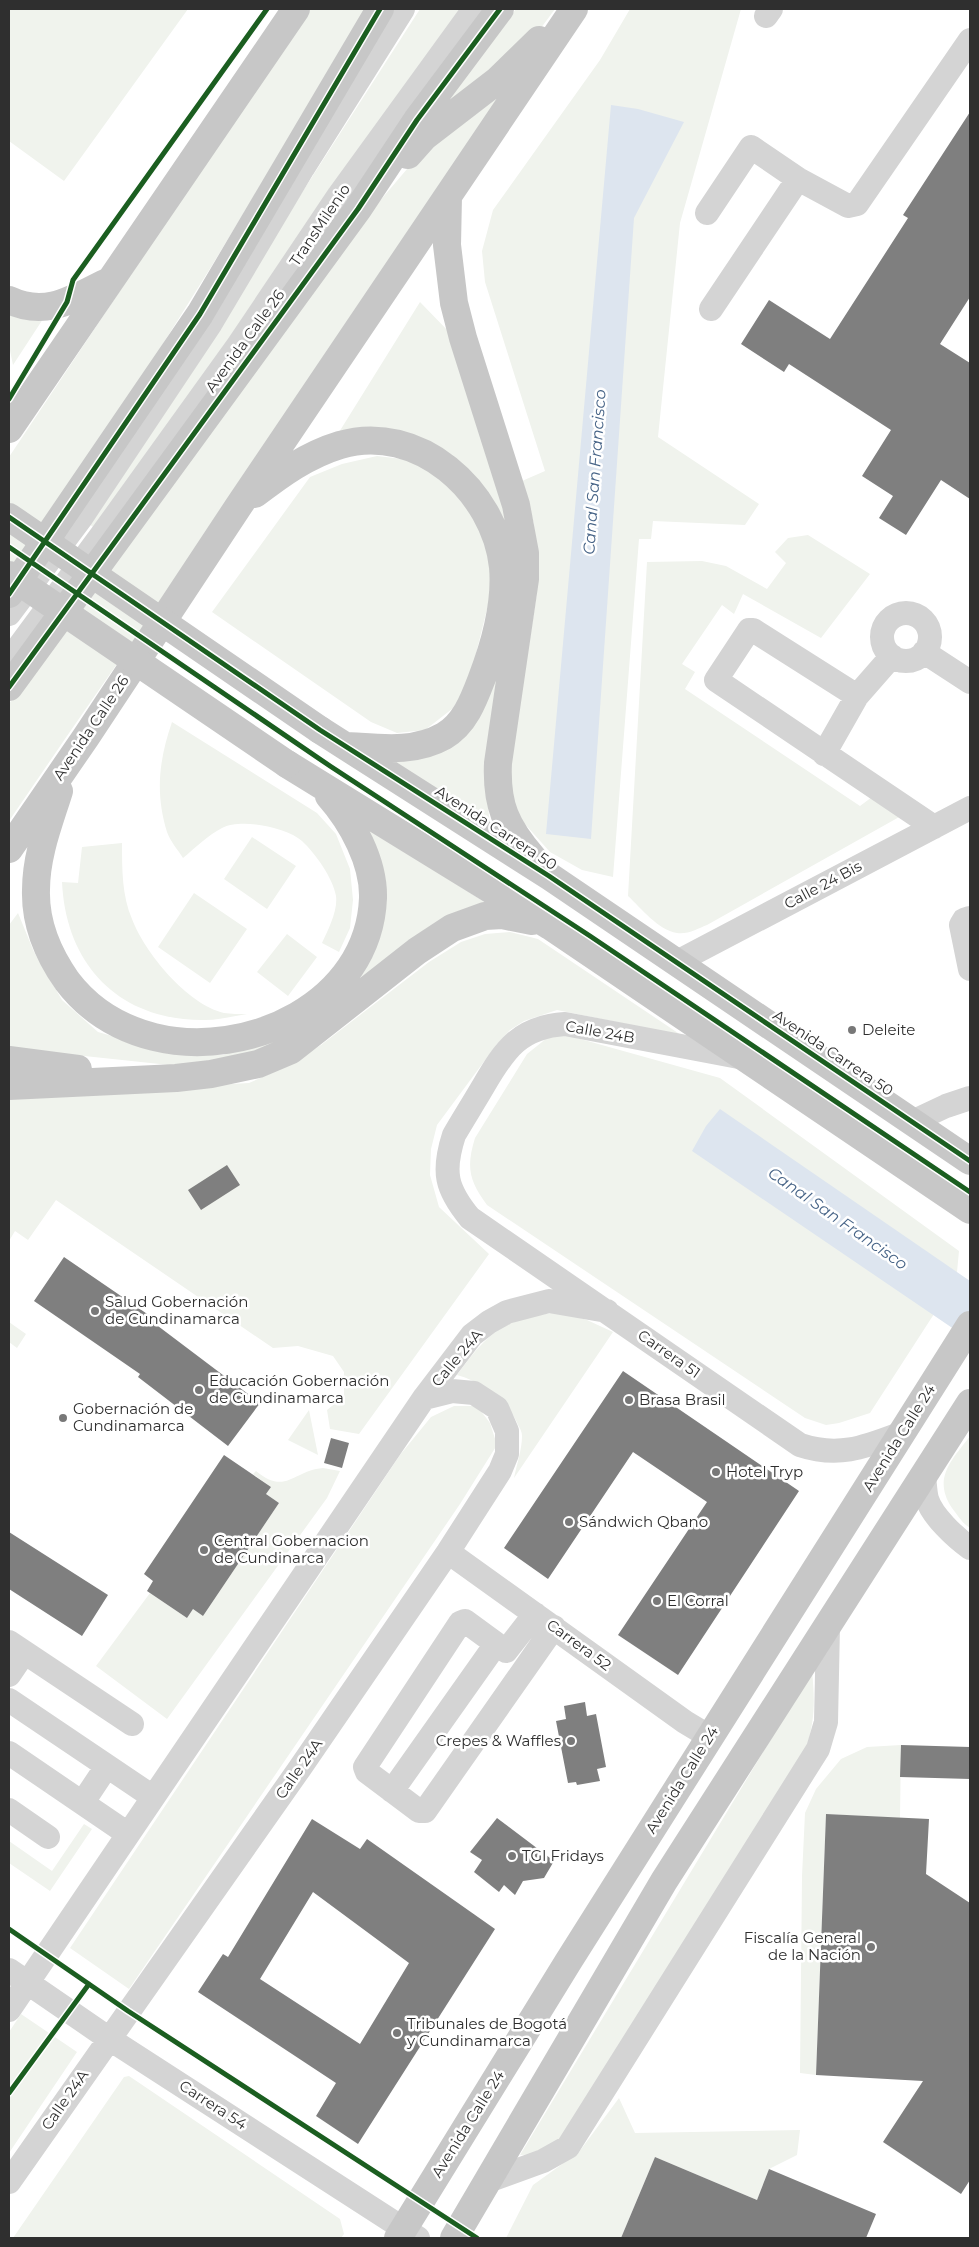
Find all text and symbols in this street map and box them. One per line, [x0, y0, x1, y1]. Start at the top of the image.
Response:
street label: TransMilenio [285, 180, 354, 269]
street label: Avenida Calle 26 [201, 286, 288, 396]
water label: Canal San Francisco [579, 389, 610, 555]
street label: Avenida Calle 26 [48, 672, 133, 784]
street label: Avenida Carrera 50 [432, 781, 561, 874]
street label: Calle 24 Bis [781, 856, 865, 913]
street label: Avenida Carrera 50 [769, 1005, 897, 1100]
street label: Calle 24B [564, 1016, 636, 1047]
place label: Deleite [862, 1020, 915, 1039]
marker: Deleite [846, 1024, 858, 1036]
water label: Canal San Francisco [764, 1163, 911, 1274]
place label: Salud Gobernación de Cundinamarca [105, 1292, 248, 1328]
marker: Salud Gobernación de Cundinamarca [89, 1305, 101, 1317]
street label: Calle 24A [427, 1325, 486, 1390]
street label: Carrera 51 [634, 1325, 704, 1382]
place label: Educación Gobernación de Cundinamarca [209, 1371, 389, 1407]
street label: Avenida Calle 24 [858, 1380, 939, 1495]
marker: Educación Gobernación de Cundinamarca [193, 1384, 205, 1396]
place label: Brasa Brasil [639, 1390, 726, 1409]
marker: Brasa Brasil [623, 1394, 635, 1406]
place label: Gobernación de Cundinamarca [73, 1399, 193, 1435]
marker: Gobernación de Cundinamarca [57, 1412, 69, 1424]
place label: Hotel Tryp [726, 1462, 803, 1481]
marker: Hotel Tryp [710, 1466, 722, 1478]
place label: Sándwich Qbano [579, 1512, 708, 1531]
marker: Sándwich Qbano [563, 1516, 575, 1528]
place label: Central Gobernacion de Cundinarca [214, 1531, 369, 1567]
marker: Central Gobernacion de Cundinarca [198, 1544, 210, 1556]
place label: El Corral [667, 1591, 729, 1610]
marker: El Corral [651, 1595, 663, 1607]
street label: Carrera 52 [543, 1615, 615, 1674]
street label: Avenida Calle 24 [641, 1722, 722, 1837]
place label: Crepes & Waffles [436, 1731, 561, 1750]
street label: Calle 24A [271, 1735, 326, 1803]
marker: Crepes & Waffles [565, 1735, 577, 1747]
place label: TGI Fridays [522, 1846, 604, 1865]
marker: TGI Fridays [506, 1850, 518, 1862]
place label: Fiscalía General de la Nación [744, 1928, 861, 1964]
marker: Fiscalía General de la Nación [865, 1941, 877, 1953]
place label: Tribunales de Bogotá y Cundinamarca [406, 2014, 567, 2050]
marker: Tribunales de Bogotá y Cundinamarca [391, 2027, 403, 2039]
street label: Calle 24A [37, 2066, 92, 2134]
street label: Avenida Calle 24 [427, 2066, 508, 2181]
street label: Carrera 54 [176, 2076, 251, 2133]

